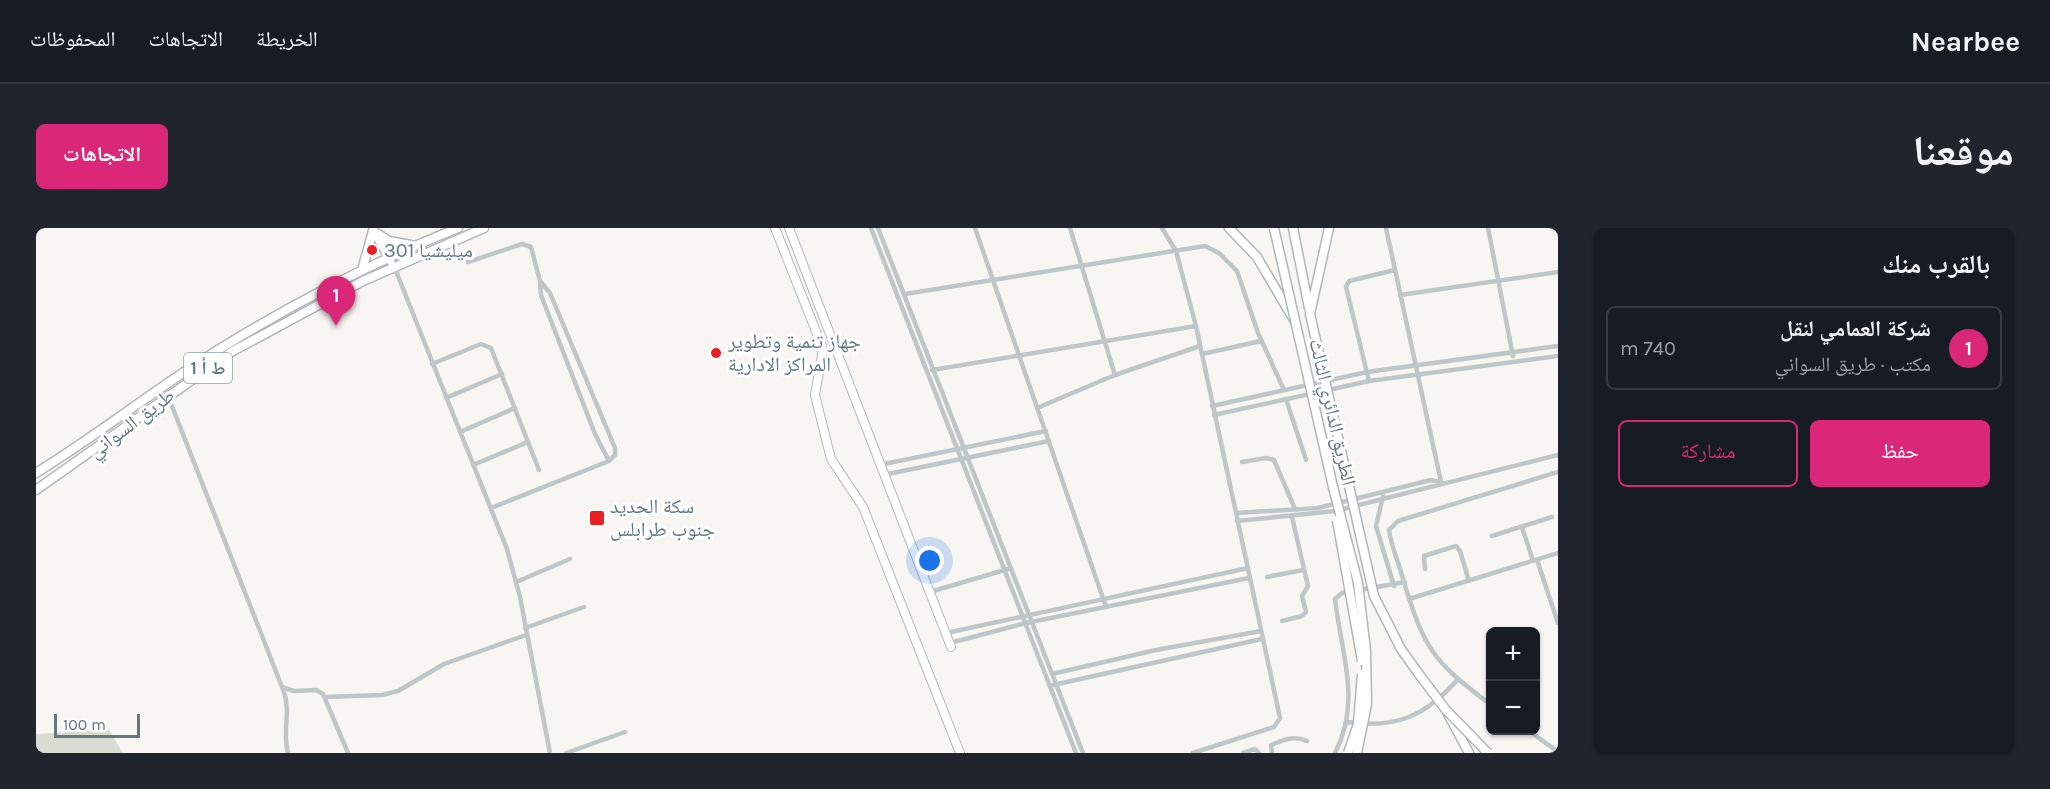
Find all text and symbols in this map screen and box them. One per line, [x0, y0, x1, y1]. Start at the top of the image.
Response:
text: Nearbee [1911, 25, 2020, 58]
text: المحفوظات [30, 27, 115, 51]
text: الاتجاهات [148, 27, 223, 51]
text: الخريطة [256, 27, 318, 51]
button: الاتجاهات [36, 124, 168, 189]
text: موقعنا [1913, 126, 2014, 176]
place label: ميليشيا 301 [384, 239, 473, 262]
marker: ميليشيا 301 [365, 243, 379, 257]
text: بالقرب منك [1882, 249, 1990, 280]
pin: 1 [316, 276, 356, 326]
text: شركة العمامي لنقل [1780, 316, 1931, 342]
place label: جهاز تنمية وتطوير المراكز الادارية [727, 330, 861, 376]
street label: الطريق الدائري الثالث [1300, 337, 1361, 489]
text: 740 m [1620, 337, 1676, 360]
text: 1 [1965, 337, 1972, 360]
marker: جهاز تنمية وتطوير المراكز الادارية [709, 346, 723, 360]
road number: ط أ 1 [184, 353, 232, 383]
text: مكتب · طريق السواني [1775, 353, 1931, 376]
street label: طريق السواني [84, 384, 181, 466]
button: مشاركة [1618, 420, 1798, 487]
button: حفظ [1810, 420, 1990, 487]
place label: سكة الحديد جنوب طرابلس [610, 495, 715, 541]
marker: سكة الحديد جنوب طرابلس [588, 509, 606, 527]
your location [915, 546, 944, 575]
map controls [1486, 627, 1540, 735]
button: + [1486, 627, 1540, 681]
button: − [1486, 681, 1540, 735]
scale bar [54, 711, 140, 738]
text: 100 m [63, 715, 106, 734]

